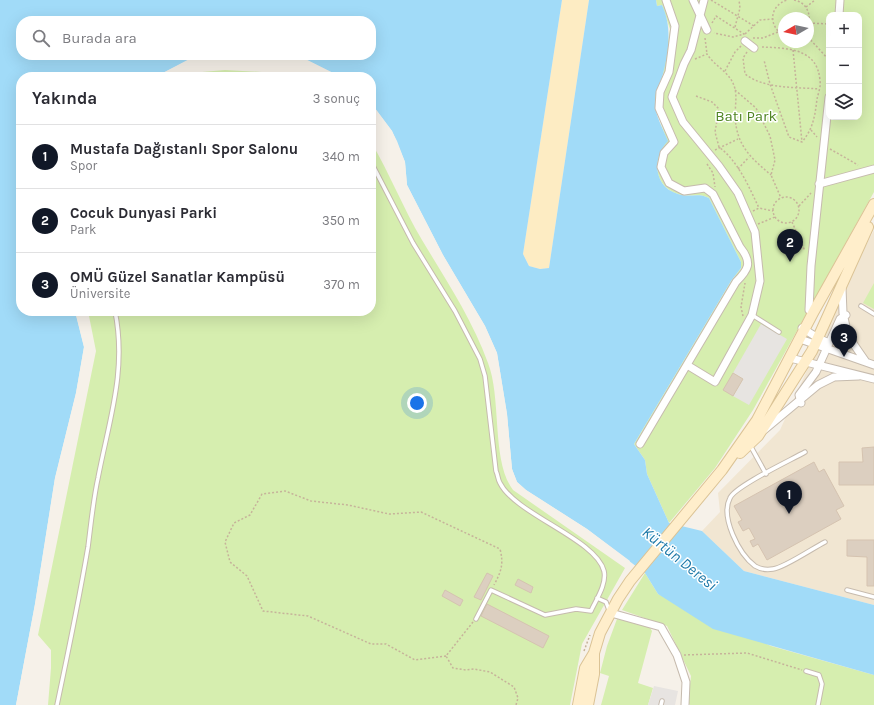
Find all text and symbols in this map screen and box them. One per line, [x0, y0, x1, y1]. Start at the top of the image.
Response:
north arrow [778, 12, 814, 48]
map controls [826, 12, 862, 120]
button: + [826, 12, 862, 48]
search box [16, 16, 376, 60]
icon: search [30, 27, 52, 49]
text: Burada ara [62, 29, 137, 47]
button: − [826, 48, 862, 84]
button: layers [826, 84, 862, 120]
text: Yakında [32, 88, 97, 108]
text: 3 sonuç [313, 91, 360, 106]
park label: Batı Park [715, 107, 777, 125]
text: Mustafa Dağıstanlı Spor Salonu [70, 140, 298, 158]
text: 1 [43, 149, 47, 164]
text: 340 m [322, 149, 360, 164]
text: Spor [70, 158, 97, 173]
text: Cocuk Dunyasi Parki [70, 204, 217, 222]
text: 2 [41, 213, 49, 228]
text: 350 m [322, 213, 360, 228]
text: Park [70, 222, 96, 237]
pin: 2 [777, 229, 803, 262]
text: OMÜ Güzel Sanatlar Kampüsü [70, 268, 285, 286]
text: 3 [41, 277, 49, 292]
text: 370 m [323, 277, 360, 292]
text: Üniversite [70, 286, 130, 301]
pin: 3 [831, 324, 857, 357]
your location [407, 393, 427, 413]
pin: 1 [776, 481, 802, 514]
water label: Kürtün Deresi [638, 522, 721, 594]

